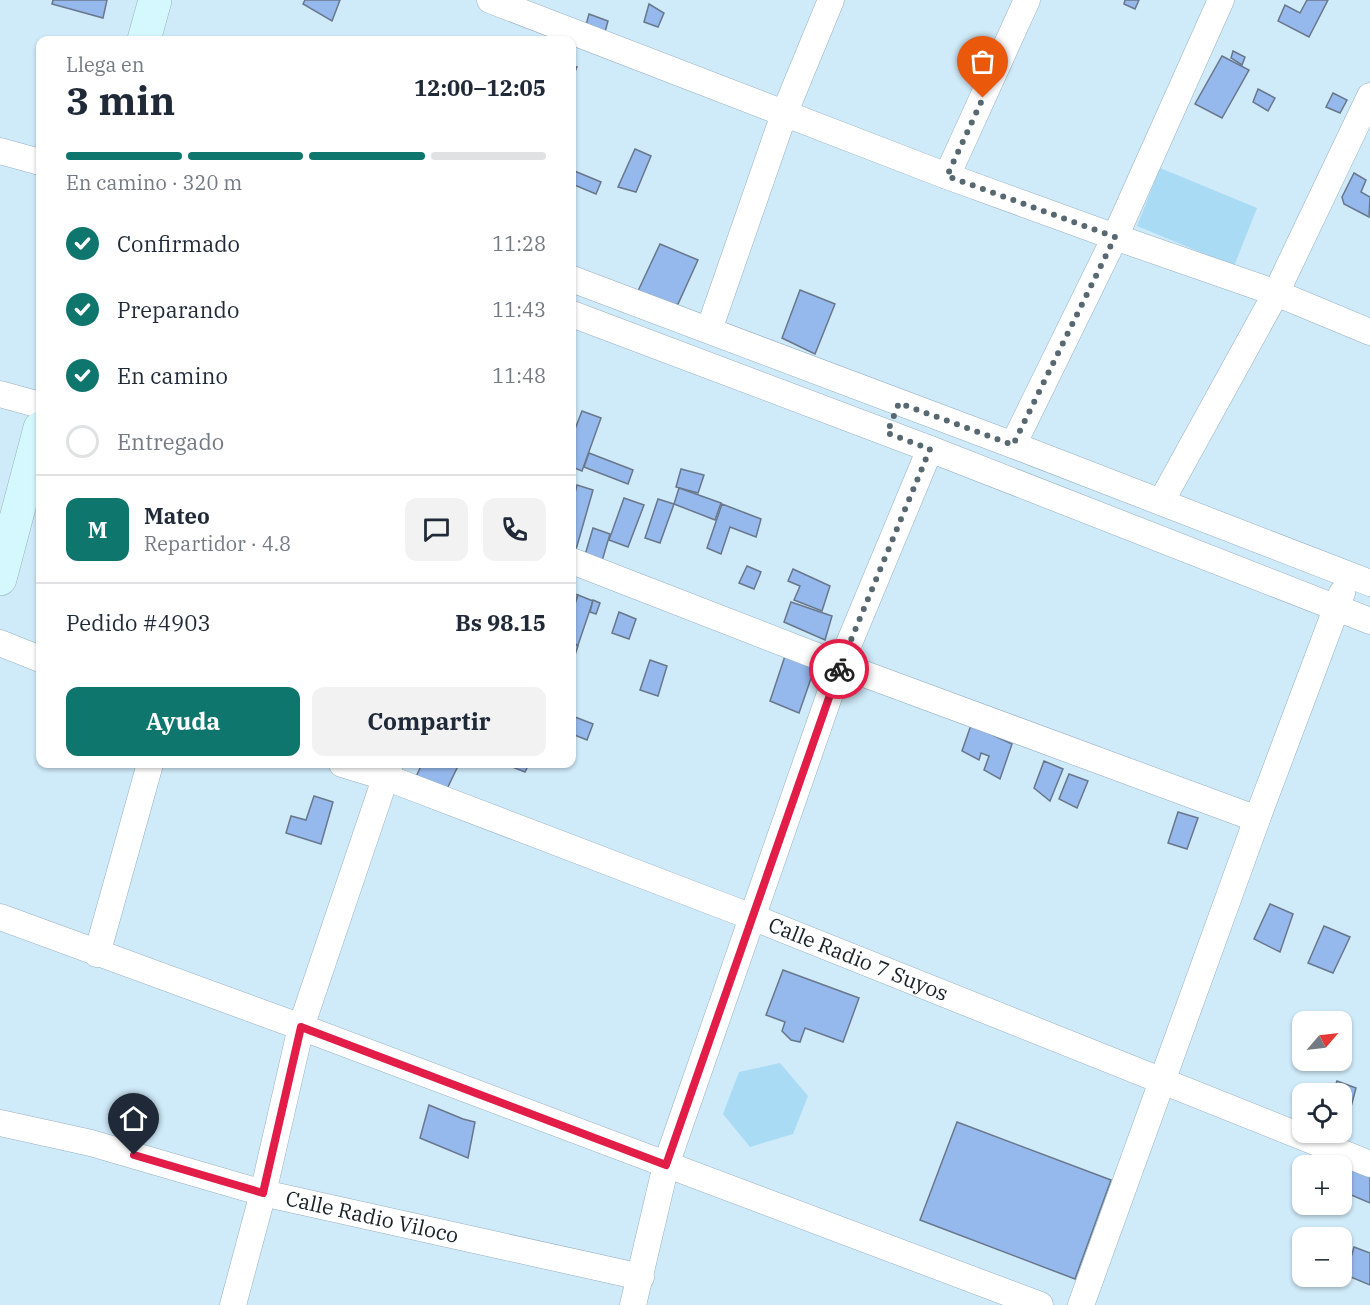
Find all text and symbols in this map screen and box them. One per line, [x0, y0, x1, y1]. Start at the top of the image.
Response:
pin [957, 36, 1008, 98]
icon: bag [966, 45, 999, 78]
text: Llega en [66, 51, 144, 78]
text: 12:00–12:05 [414, 73, 546, 102]
text: 3 min [66, 75, 175, 126]
text: En camino · 320 m [66, 169, 242, 196]
icon: check [66, 227, 99, 260]
text: Confirmado [117, 229, 240, 258]
text: 11:28 [492, 230, 546, 257]
icon: check [66, 293, 99, 326]
text: Preparando [117, 295, 239, 324]
text: 11:43 [492, 296, 546, 323]
icon: check [66, 359, 99, 392]
text: En camino [117, 361, 228, 390]
text: 11:48 [492, 362, 546, 389]
text: Entregado [117, 427, 224, 456]
button: chat [405, 498, 468, 561]
button: phone [483, 498, 546, 561]
text: Mateo [144, 501, 210, 530]
text: M [88, 515, 107, 544]
text: Repartidor · 4.8 [144, 530, 291, 557]
text: Pedido #4903 [66, 608, 211, 637]
text: Bs 98.15 [455, 608, 546, 637]
courier [809, 639, 869, 699]
icon: bike [823, 653, 856, 686]
button: Ayuda [66, 687, 300, 756]
button: Compartir [312, 687, 546, 756]
street label: Calle Radio 7 Suyos [764, 910, 953, 1007]
north arrow [1292, 1011, 1352, 1071]
map controls [1292, 1011, 1352, 1287]
button: locate [1292, 1083, 1352, 1143]
pin [108, 1093, 159, 1155]
icon: home [117, 1102, 150, 1135]
button: + [1292, 1155, 1352, 1215]
street label: Calle Radio Viloco [283, 1183, 461, 1249]
button: − [1292, 1227, 1352, 1287]

